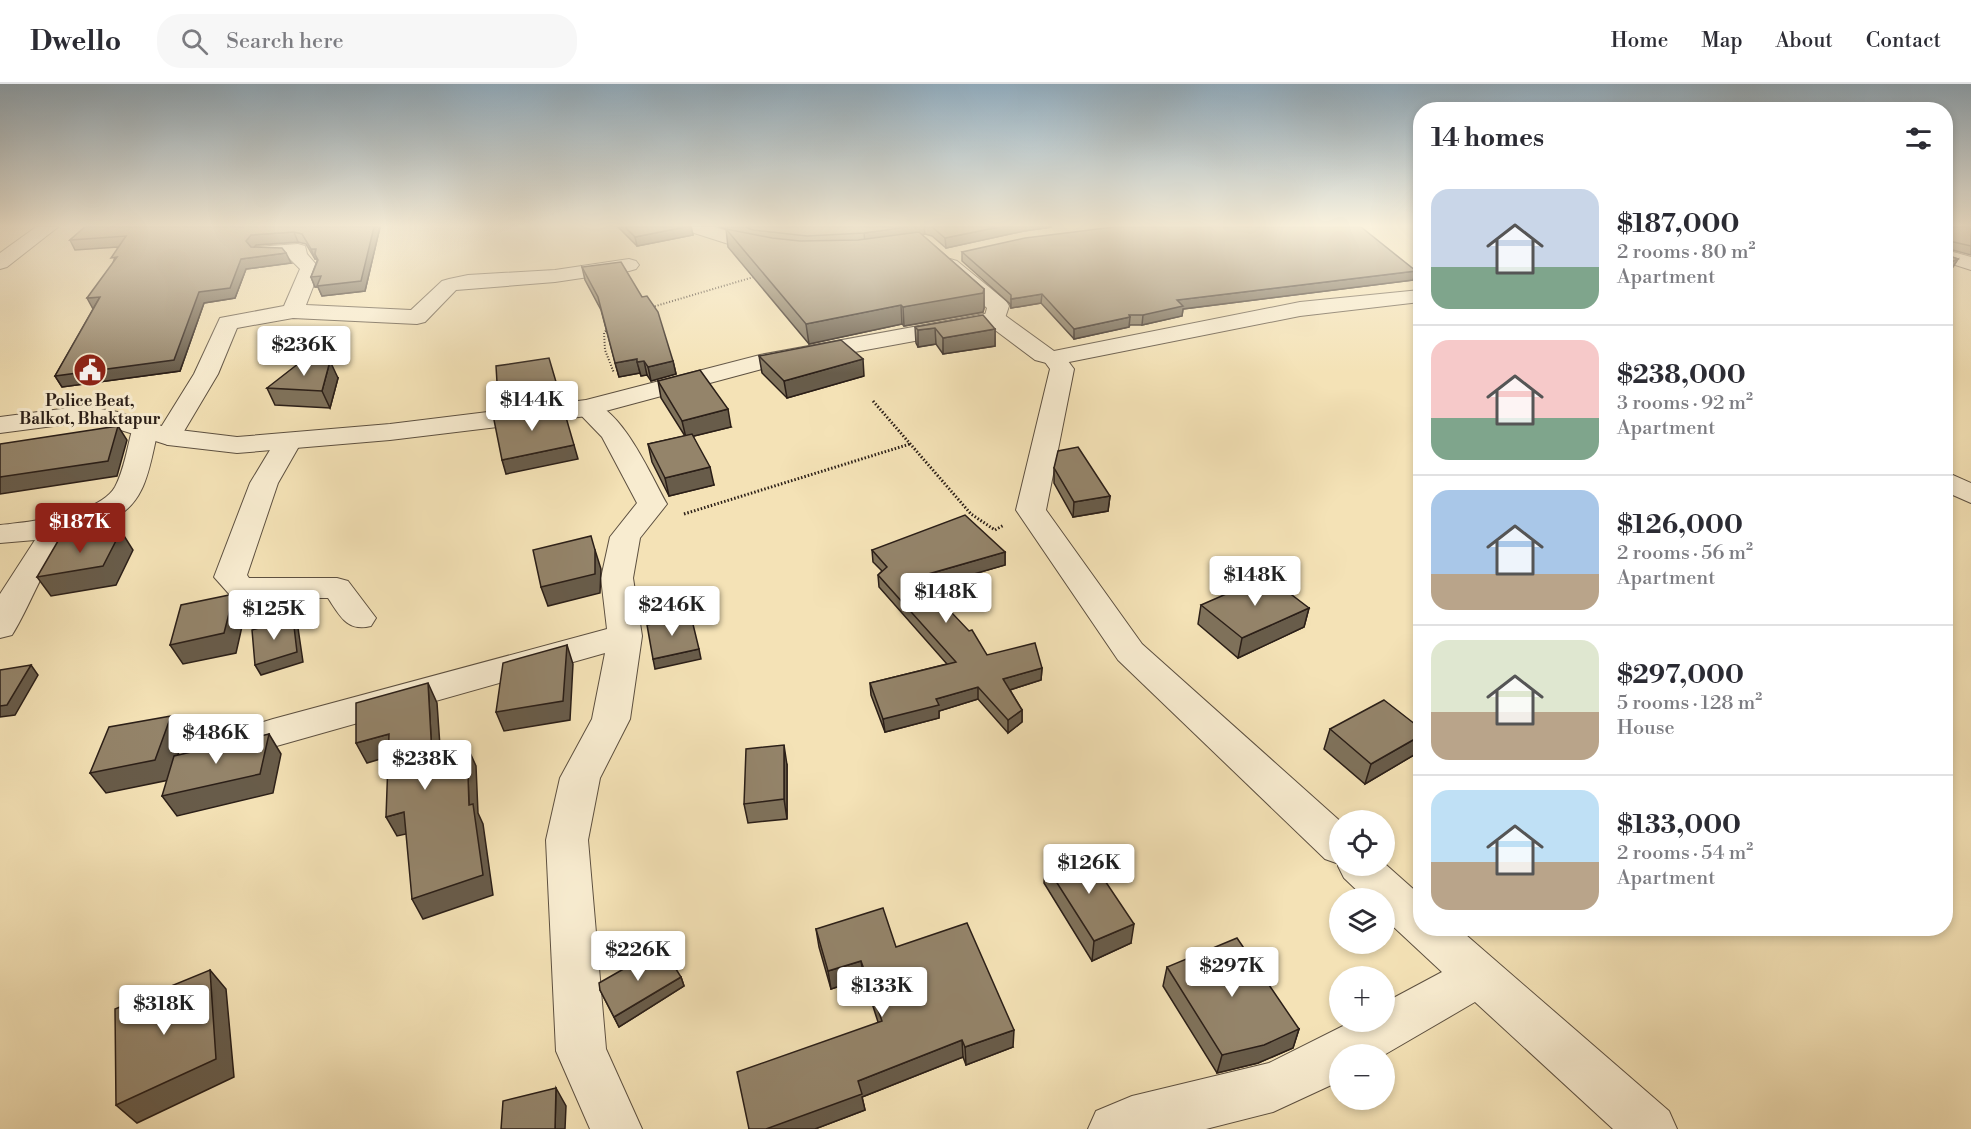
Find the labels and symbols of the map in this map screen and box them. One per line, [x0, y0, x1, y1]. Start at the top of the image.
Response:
pin: $236K [262, 326, 346, 377]
public building icon: Police Beat, Balkot, Bhaktapur [72, 352, 108, 388]
pin: $144K [490, 381, 574, 432]
place label: Police Beat, Balkot, Bhaktapur [19, 391, 161, 429]
pin: $187K [38, 503, 122, 554]
pin: $148K [1213, 556, 1297, 607]
pin: $148K [904, 573, 988, 624]
pin: $246K [630, 586, 714, 637]
pin: $125K [232, 590, 316, 641]
pin: $486K [174, 714, 258, 765]
pin: $238K [383, 740, 467, 791]
pin: $126K [1047, 844, 1131, 895]
pin: $226K [596, 931, 680, 982]
pin: $297K [1190, 947, 1274, 998]
pin: $133K [840, 967, 924, 1018]
pin: $318K [122, 985, 206, 1036]

